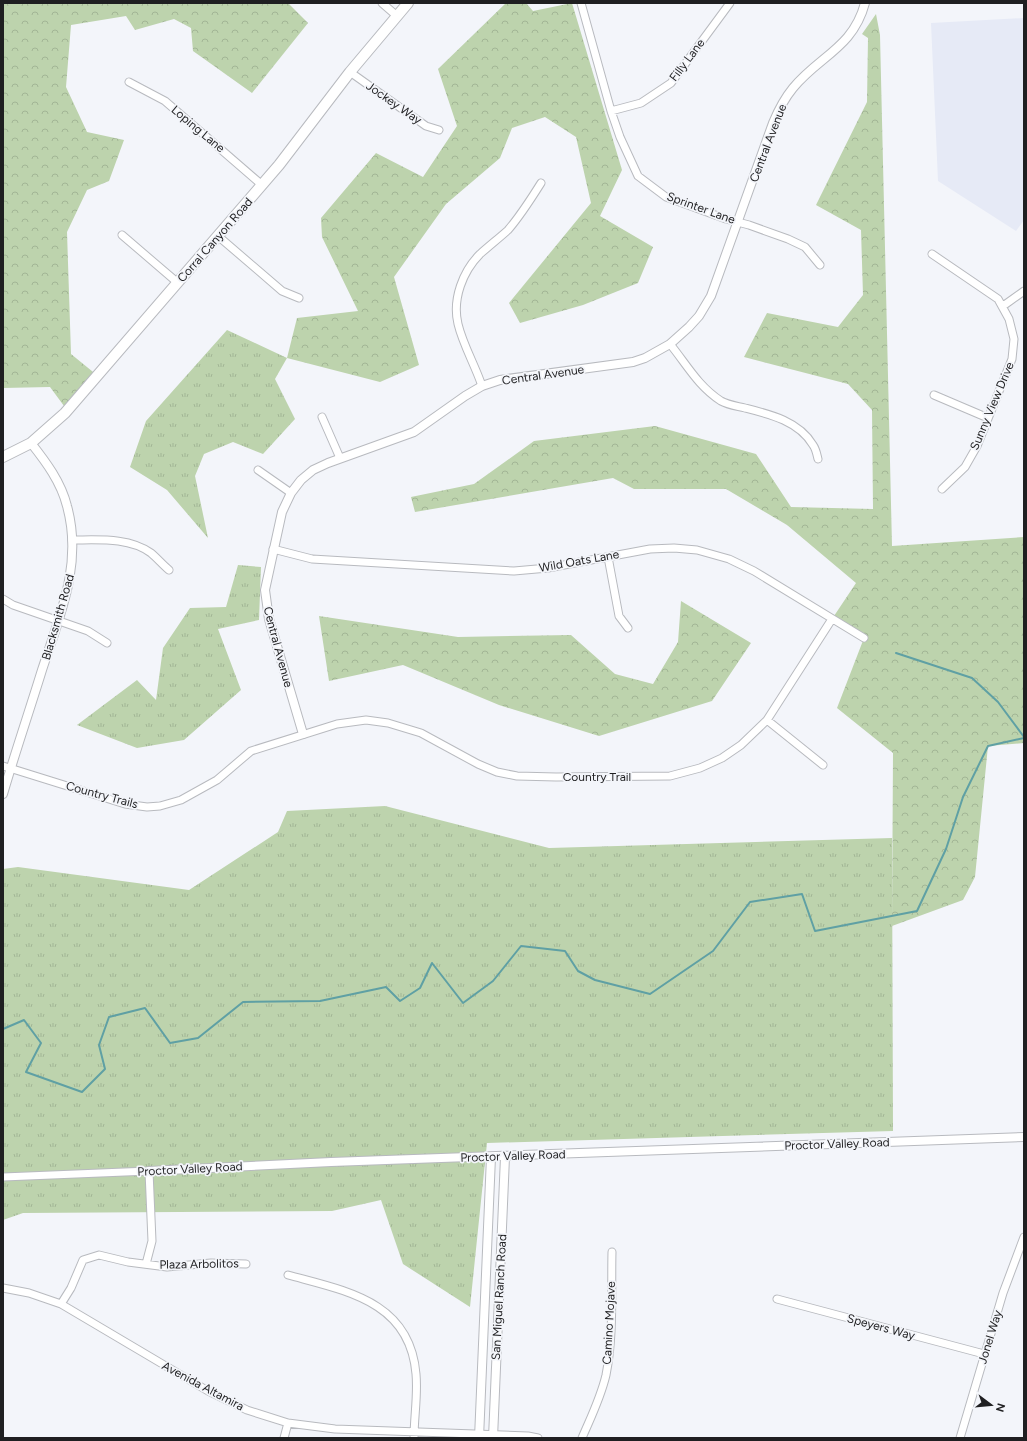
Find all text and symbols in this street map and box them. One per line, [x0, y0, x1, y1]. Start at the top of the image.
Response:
street label: Filly Lane [667, 36, 708, 84]
street label: Jockey Way [364, 79, 425, 128]
street label: Central Avenue [747, 101, 790, 184]
street label: Loping Lane [168, 103, 228, 156]
street label: Sprinter Lane [665, 189, 737, 227]
street label: Corral Canyon Road [175, 195, 255, 285]
street label: Sunny View Drive [967, 359, 1017, 452]
street label: Central Avenue [501, 362, 585, 388]
street label: Wild Oats Lane [538, 547, 621, 575]
street label: Blacksmith Road [39, 572, 77, 662]
street label: Central Avenue [261, 605, 296, 689]
street label: Country Trail [563, 770, 631, 784]
street label: Country Trails [64, 779, 140, 811]
street label: Proctor Valley Road [784, 1135, 890, 1153]
street label: Proctor Valley Road [460, 1147, 566, 1165]
street label: Proctor Valley Road [137, 1159, 243, 1179]
street label: San Miguel Ranch Road [489, 1234, 509, 1360]
street label: Plaza Arbolitos [159, 1256, 239, 1272]
street label: Camino Mojave [600, 1281, 618, 1365]
street label: Jonel Way [975, 1308, 1005, 1366]
street label: Speyers Way [846, 1311, 917, 1343]
street label: Avenida Altamira [160, 1359, 246, 1413]
north arrow [971, 1385, 1011, 1425]
text: N [993, 1402, 1008, 1414]

